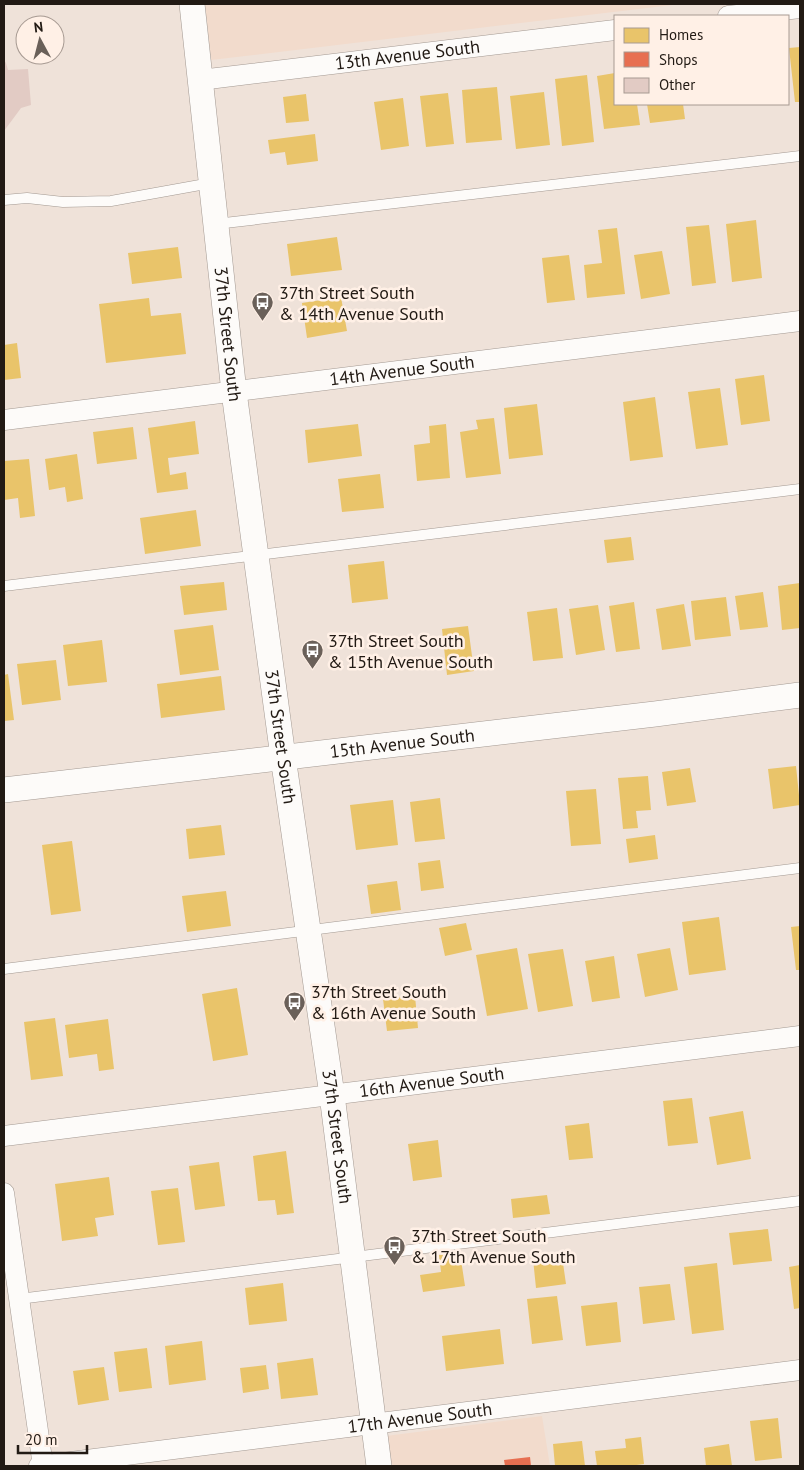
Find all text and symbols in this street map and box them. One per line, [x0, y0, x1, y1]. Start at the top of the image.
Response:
north arrow [15, 15, 65, 65]
legend [614, 15, 789, 105]
text: N [33, 18, 44, 37]
text: Homes [659, 25, 703, 44]
street label: 13th Avenue South [334, 34, 481, 75]
text: Shops [659, 50, 698, 69]
text: Other [659, 75, 695, 94]
street label: 37th Street South [209, 265, 247, 403]
place label: 37th Street South & 14th Avenue South [279, 281, 444, 325]
bus stop icon: 37th Street South & 14th Avenue South [251, 291, 275, 322]
street label: 14th Avenue South [328, 350, 476, 390]
place label: 37th Street South & 15th Avenue South [328, 629, 493, 673]
bus stop icon: 37th Street South & 15th Avenue South [300, 639, 324, 670]
street label: 37th Street South [260, 668, 302, 805]
street label: 15th Avenue South [328, 723, 476, 763]
place label: 37th Street South & 16th Avenue South [311, 980, 476, 1024]
bus stop icon: 37th Street South & 16th Avenue South [283, 990, 307, 1021]
street label: 16th Avenue South [358, 1061, 505, 1102]
street label: 37th Street South [317, 1068, 358, 1205]
place label: 37th Street South & 17th Avenue South [411, 1224, 576, 1268]
bus stop icon: 37th Street South & 17th Avenue South [383, 1234, 407, 1265]
street label: 17th Avenue South [346, 1397, 493, 1438]
scale bar [18, 1422, 86, 1454]
text: 20 m [25, 1430, 58, 1449]

